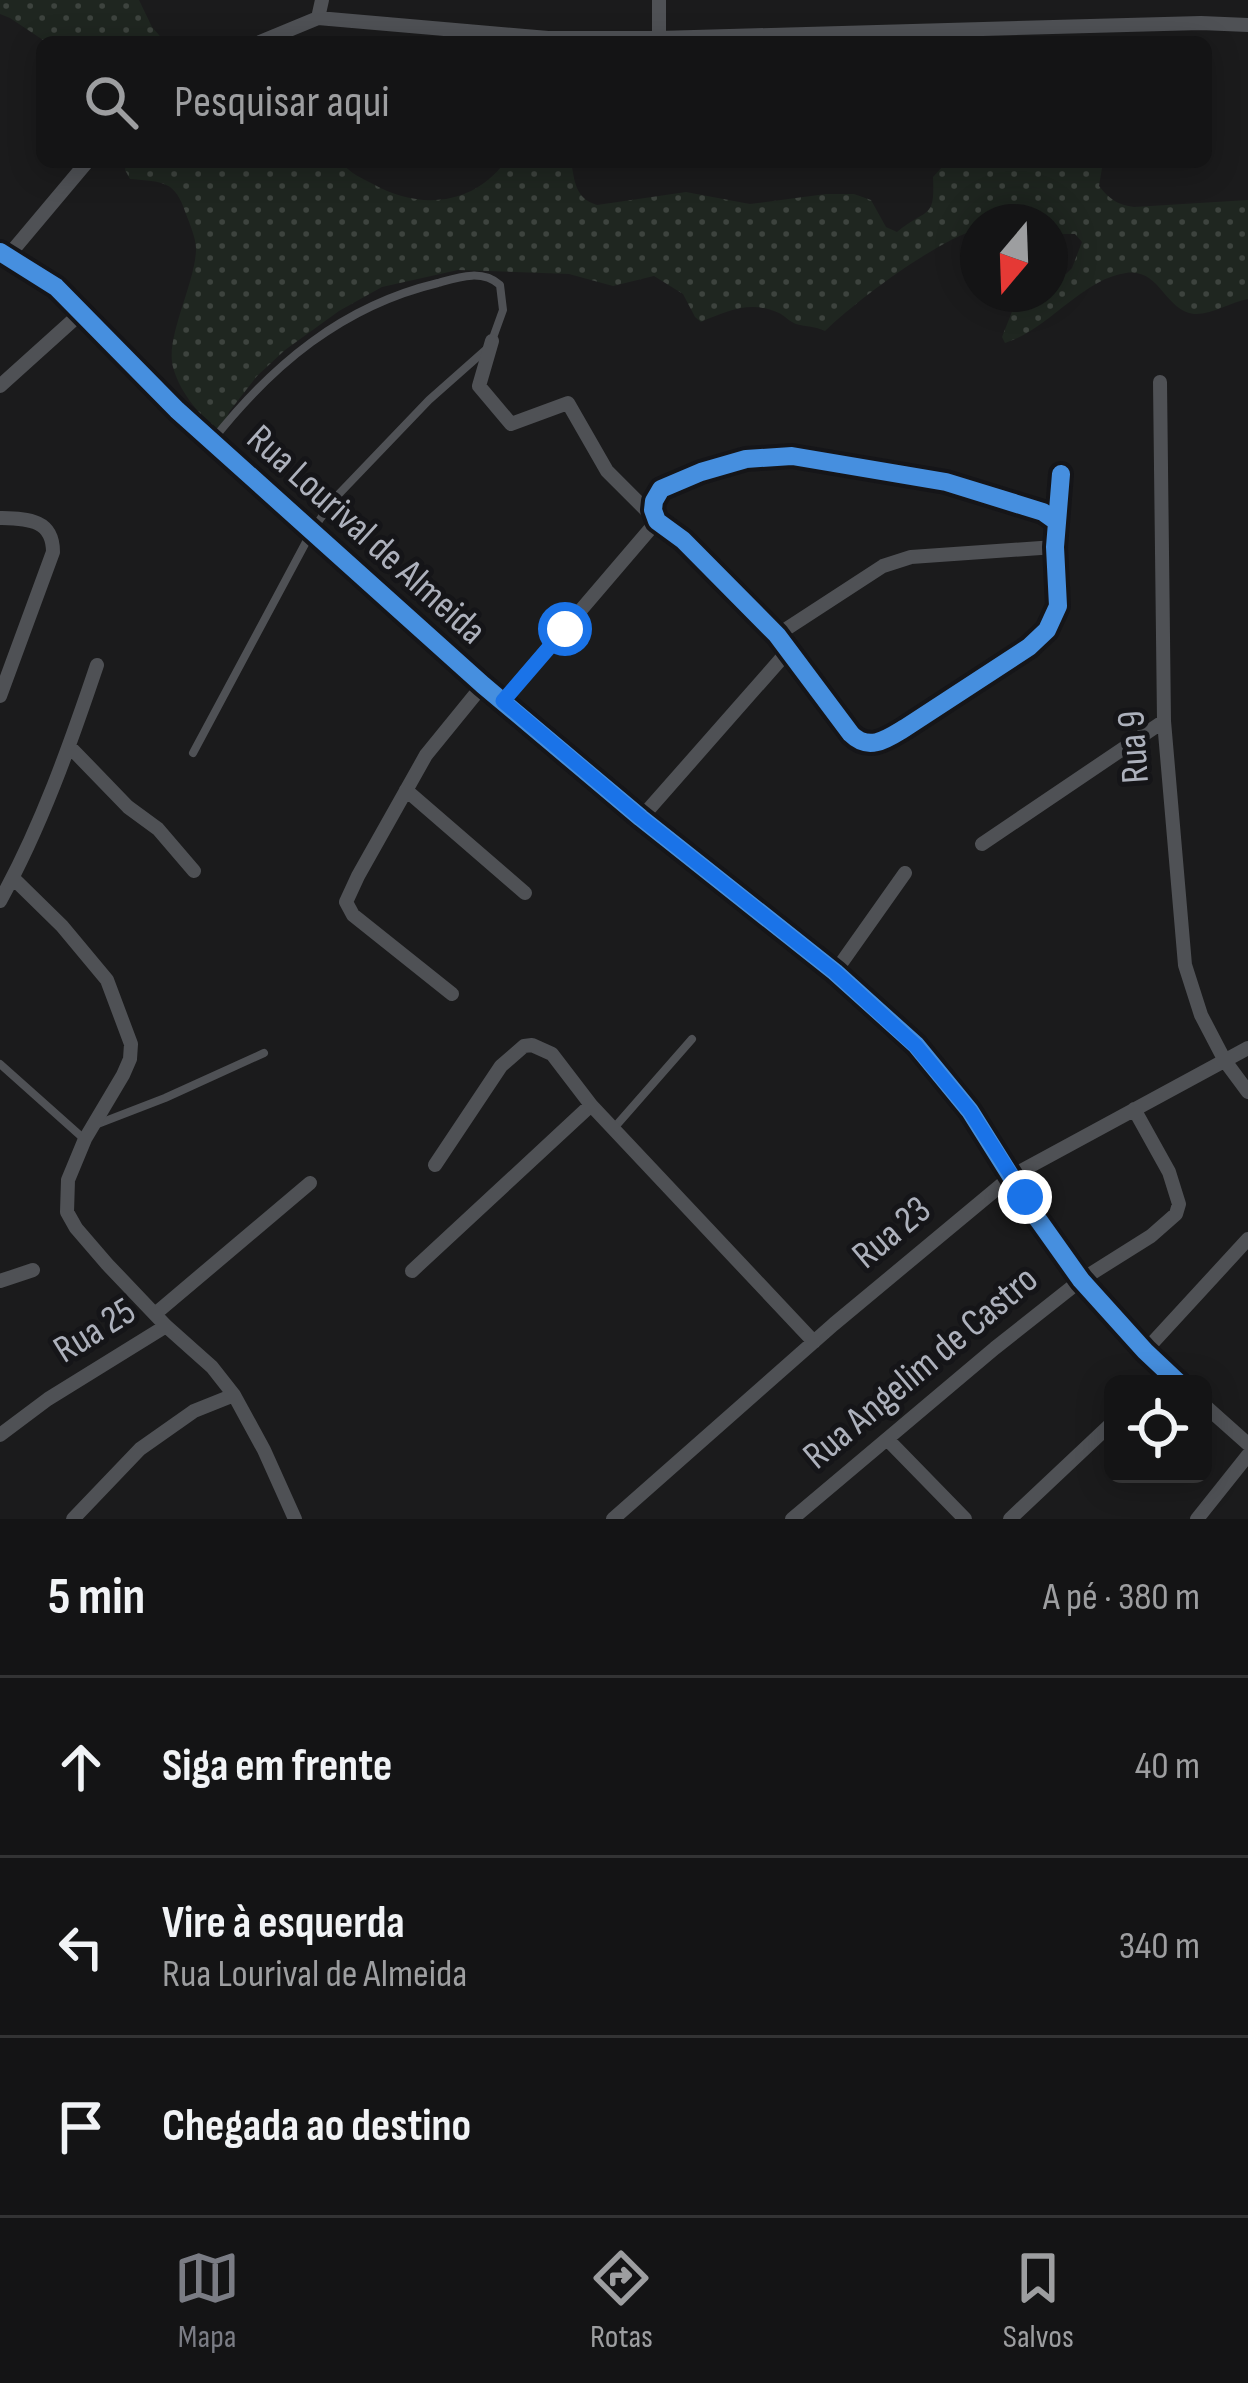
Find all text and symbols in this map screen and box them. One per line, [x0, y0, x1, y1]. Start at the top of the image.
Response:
search box [36, 36, 1212, 168]
icon: search [78, 69, 144, 135]
text: Pesquisar aqui [174, 75, 390, 130]
north arrow [960, 204, 1068, 312]
street label: Rua Lourival de Almeida [237, 415, 495, 655]
route start [538, 602, 592, 656]
street label: Rua 9 [1108, 709, 1160, 785]
route end [998, 1170, 1052, 1224]
street label: Rua 23 [843, 1187, 941, 1279]
street label: Rua Angelim de Castro [794, 1256, 1048, 1480]
street label: Rua 25 [46, 1288, 144, 1374]
map controls [1104, 1375, 1212, 1483]
button: locate [1104, 1375, 1212, 1483]
text: 5 min [48, 1567, 145, 1628]
text: A pé · 380 m [1043, 1574, 1200, 1621]
icon: ahead [48, 1734, 114, 1800]
text: Siga em frente [162, 1739, 392, 1794]
text: 40 m [1135, 1743, 1200, 1790]
text: Vire à esquerda [162, 1896, 405, 1951]
icon: left [48, 1914, 114, 1980]
text: 340 m [1119, 1923, 1200, 1970]
text: Rua Lourival de Almeida [162, 1951, 467, 1998]
icon: arrive [48, 2094, 114, 2160]
text: Chegada ao destino [162, 2099, 471, 2154]
tab: Mapa [174, 2245, 240, 2357]
tab: Rotas [588, 2245, 654, 2357]
tab: Salvos [1003, 2245, 1074, 2357]

